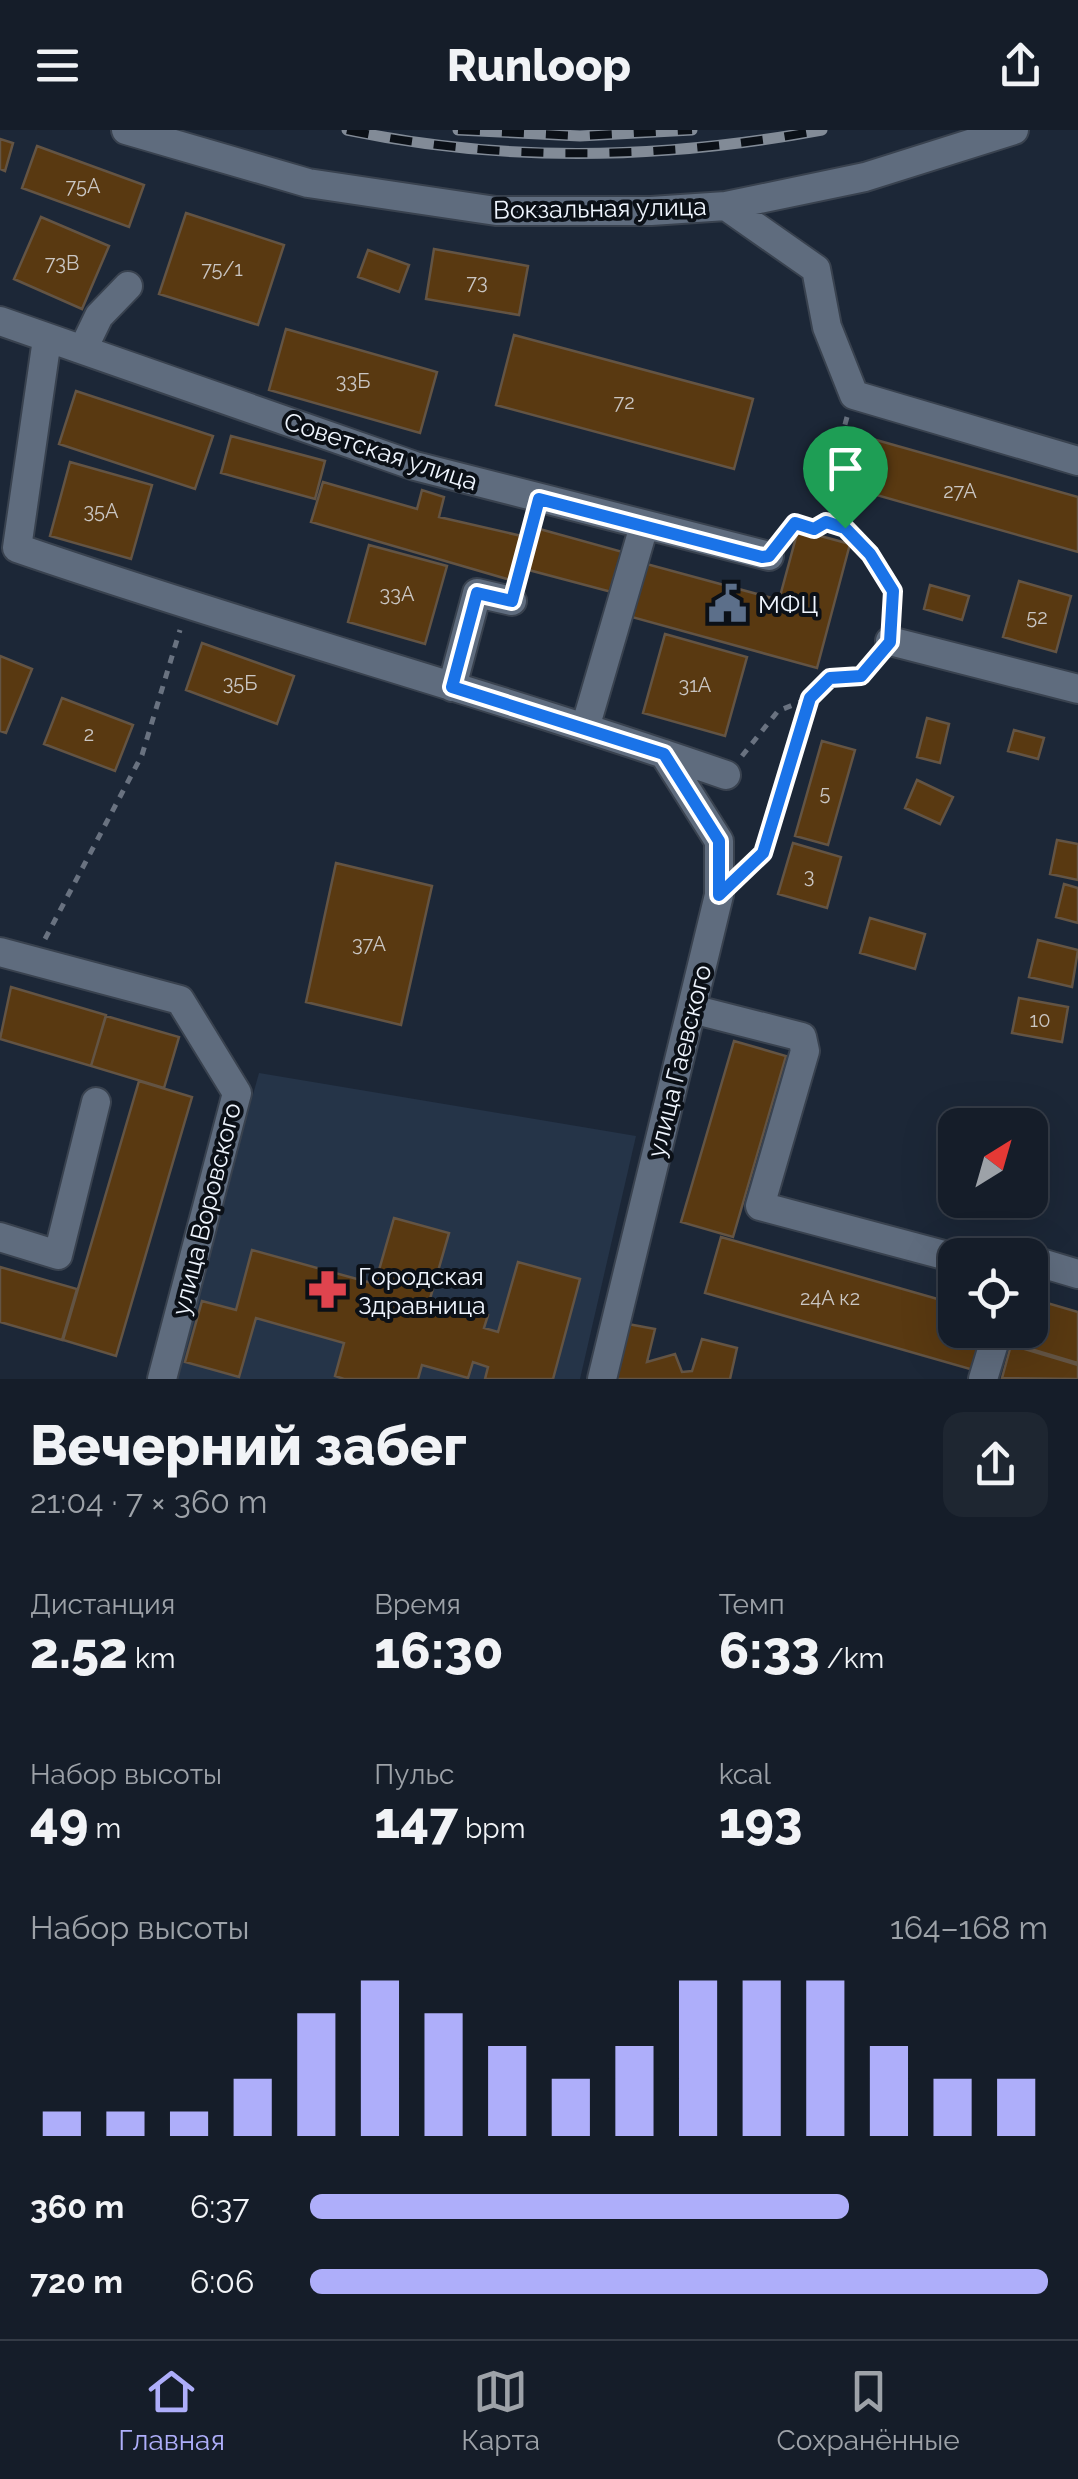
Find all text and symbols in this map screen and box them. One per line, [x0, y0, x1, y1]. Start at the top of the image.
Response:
icon: menu [30, 38, 85, 93]
icon: share [993, 38, 1048, 93]
text: Runloop [447, 39, 631, 92]
house number: 75А [66, 174, 101, 198]
street label: Вокзальная улица [493, 191, 707, 225]
house number: 73В [45, 251, 79, 275]
house number: 75/1 [201, 257, 243, 281]
house number: 73 [466, 270, 488, 294]
house number: 33Б [336, 369, 370, 393]
house number: 72 [613, 390, 635, 414]
street label: Советская улица [280, 406, 482, 496]
pin [803, 426, 888, 529]
icon: arrive [818, 441, 873, 496]
house number: 27А [943, 479, 977, 503]
house number: 35А [83, 499, 119, 523]
house number: 33А [380, 582, 415, 606]
public building icon: МФЦ [707, 583, 749, 625]
place label: МФЦ [758, 589, 819, 619]
house number: 52 [1026, 605, 1048, 629]
house number: 35Б [223, 671, 257, 695]
house number: 31А [679, 673, 712, 697]
house number: 2 [84, 722, 94, 746]
house number: 5 [820, 781, 831, 805]
house number: 3 [804, 864, 814, 888]
house number: 37А [352, 932, 386, 956]
street label: улица Гаевского [641, 962, 717, 1160]
house number: 10 [1030, 1008, 1050, 1032]
street label: улица Воровского [165, 1099, 247, 1319]
north arrow [938, 1108, 1048, 1218]
map controls [938, 1108, 1048, 1348]
button: locate [938, 1238, 1048, 1348]
place label: Городская Здравница [358, 1261, 486, 1320]
pharmacy icon: Городская Здравница [307, 1269, 349, 1311]
house number: 24А к2 [800, 1286, 860, 1310]
button: share [943, 1412, 1048, 1517]
text: Вечерний забег [30, 1413, 467, 1478]
text: 21:04 · 7 × 360 m [30, 1483, 267, 1520]
text: Дистанция [30, 1588, 175, 1621]
text: Время [374, 1588, 461, 1621]
text: Темп [719, 1588, 785, 1621]
text: 2.52 [30, 1621, 128, 1680]
text: 16:30 [374, 1621, 503, 1680]
text: 6:33 [719, 1621, 820, 1680]
text: km [128, 1642, 176, 1675]
text: /km [820, 1642, 884, 1675]
text: Набор высоты [30, 1758, 222, 1791]
text: Пульс [374, 1758, 454, 1791]
text: kcal [719, 1758, 771, 1791]
text: 49 [30, 1791, 88, 1850]
text: 147 [374, 1791, 458, 1850]
text: 193 [719, 1791, 802, 1850]
text: m [88, 1812, 121, 1845]
text: bpm [458, 1812, 525, 1845]
text: Набор высоты [30, 1909, 250, 1946]
text: 164–168 m [890, 1909, 1048, 1946]
text: 360 m [30, 2188, 124, 2225]
text: 6:37 [190, 2188, 249, 2225]
text: 720 m [30, 2263, 123, 2300]
text: 6:06 [190, 2263, 254, 2300]
tab: Главная [118, 2364, 225, 2457]
tab: Карта [461, 2364, 540, 2457]
tab: Сохранённые [776, 2364, 960, 2457]

